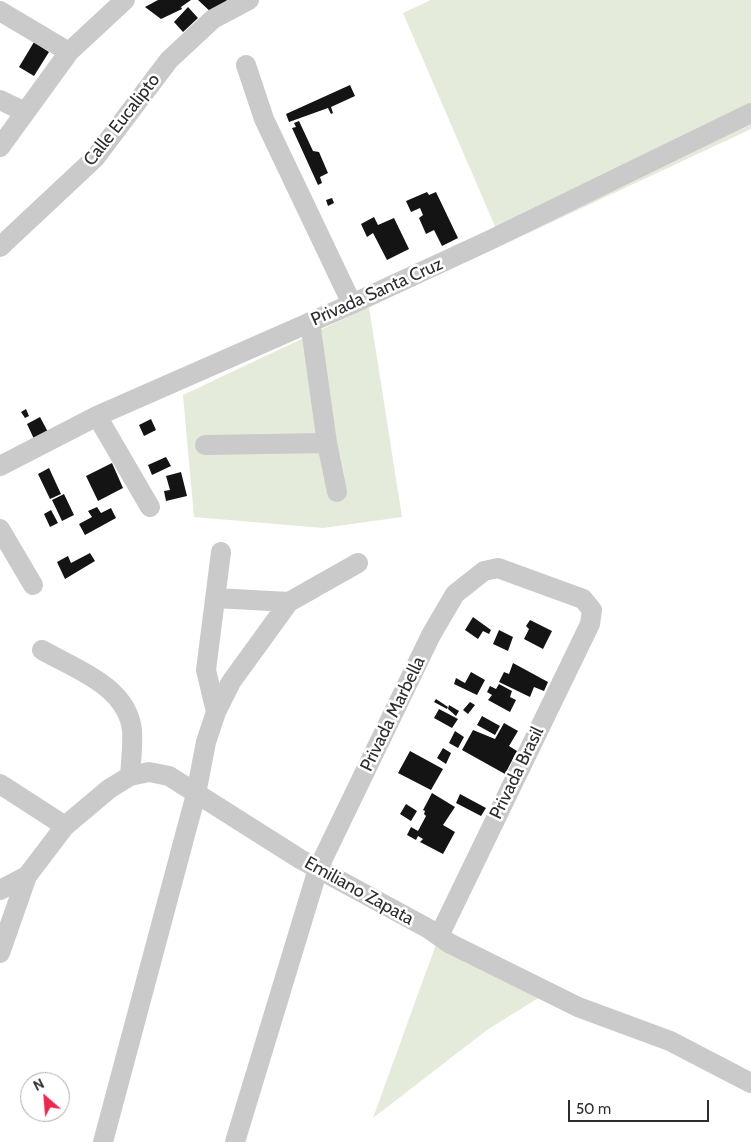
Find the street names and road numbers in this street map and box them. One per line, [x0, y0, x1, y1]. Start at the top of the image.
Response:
street label: Calle Eucalipto [79, 70, 165, 170]
street label: Privada Santa Cruz [308, 253, 446, 331]
street label: Privada Marbella [356, 653, 430, 775]
street label: Privada Brasil [485, 723, 549, 823]
street label: Emiliano Zapata [301, 852, 417, 930]

